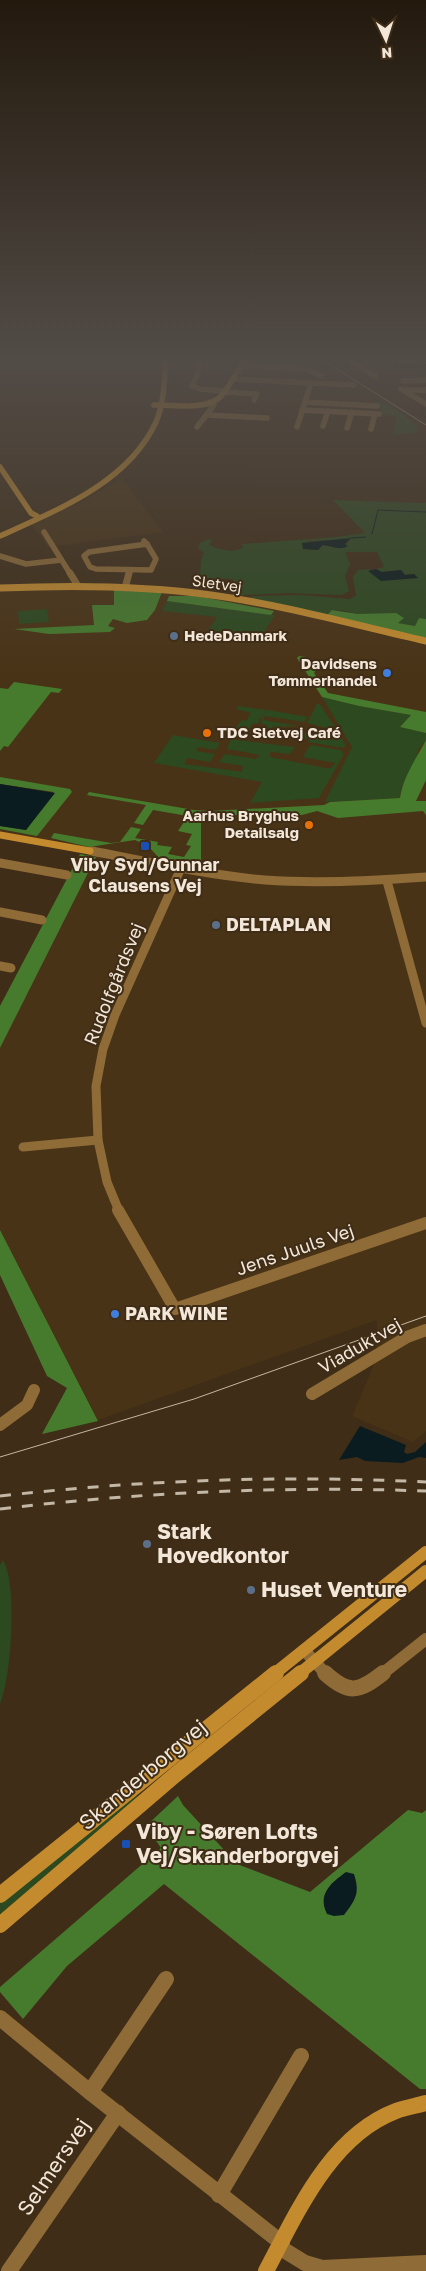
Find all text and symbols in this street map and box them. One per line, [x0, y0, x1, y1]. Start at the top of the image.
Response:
north arrow [361, 15, 411, 65]
text: N [381, 45, 393, 62]
street label: Sletvej [191, 571, 243, 595]
place label: HedeDanmark [184, 626, 288, 644]
marker: HedeDanmark [168, 630, 180, 642]
place label: Davidsens Tømmerhandel [269, 654, 377, 689]
marker: Davidsens Tømmerhandel [381, 667, 393, 679]
place label: TDC Sletvej Café [217, 723, 341, 741]
marker: TDC Sletvej Café [201, 727, 213, 739]
place label: Aarhus Bryghus Detailsalg [183, 806, 299, 841]
marker: Aarhus Bryghus Detailsalg [303, 819, 315, 831]
marker: Viby Syd/Gunnar Clausens Vej [139, 840, 151, 852]
place label: Viby Syd/Gunnar Clausens Vej [71, 853, 219, 896]
place label: DELTAPLAN [226, 913, 331, 935]
street label: Rudolfgårdsvej [79, 919, 148, 1048]
marker: DELTAPLAN [210, 919, 222, 931]
street label: Jens Juuls Vej [233, 1219, 357, 1280]
place label: PARK WINE [125, 1302, 228, 1324]
marker: PARK WINE [109, 1308, 121, 1320]
street label: Viaduktvej [314, 1313, 405, 1378]
place label: Stark Hovedkontor [157, 1518, 289, 1568]
marker: Stark Hovedkontor [141, 1538, 153, 1550]
place label: Huset Venture [261, 1576, 407, 1602]
marker: Huset Venture [245, 1584, 257, 1596]
street label: Skanderborgvej [73, 1713, 212, 1835]
place label: Viby - Søren Lofts Vej/Skanderborgvej [136, 1818, 339, 1868]
marker: Viby - Søren Lofts Vej/Skanderborgvej [120, 1838, 132, 1850]
street label: Selmersvej [11, 2113, 95, 2220]

